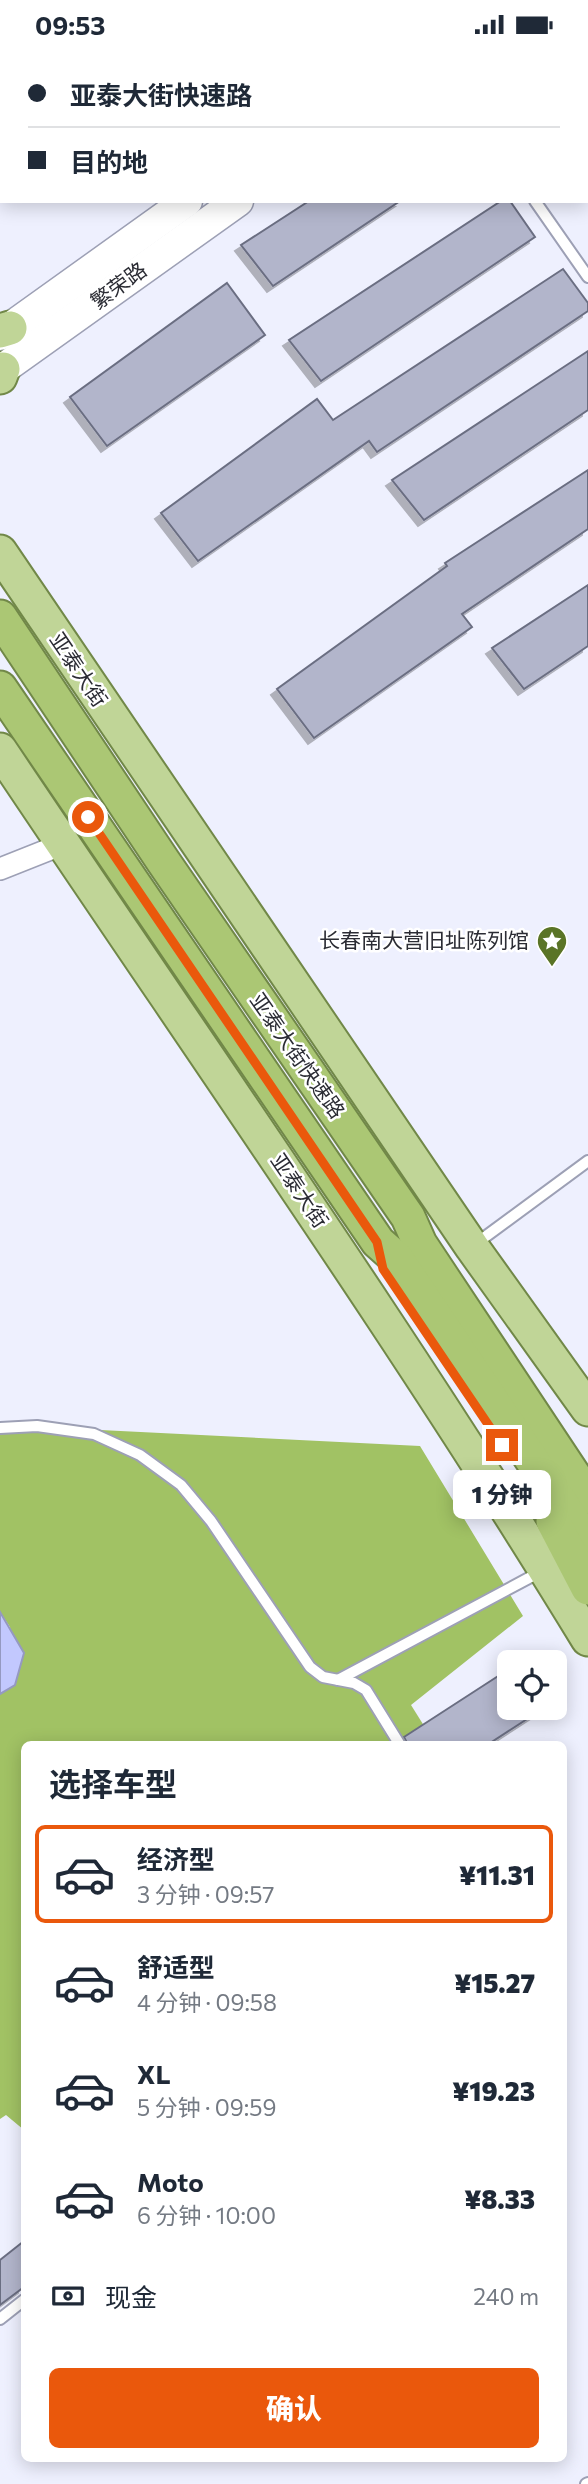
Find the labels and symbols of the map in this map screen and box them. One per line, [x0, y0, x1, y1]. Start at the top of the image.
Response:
street label: 繁荣路 [85, 256, 151, 313]
street label: 亚泰大街 [45, 627, 113, 711]
route start [72, 801, 104, 833]
place icon: 长春南大营旧址陈列馆 [535, 924, 569, 968]
place label: 长春南大营旧址陈列馆 [319, 927, 529, 952]
street label: 亚泰大街快速路 [246, 988, 351, 1123]
street label: 亚泰大街 [266, 1148, 334, 1232]
route end [486, 1429, 518, 1461]
callout: 1 分钟 [453, 1469, 551, 1519]

